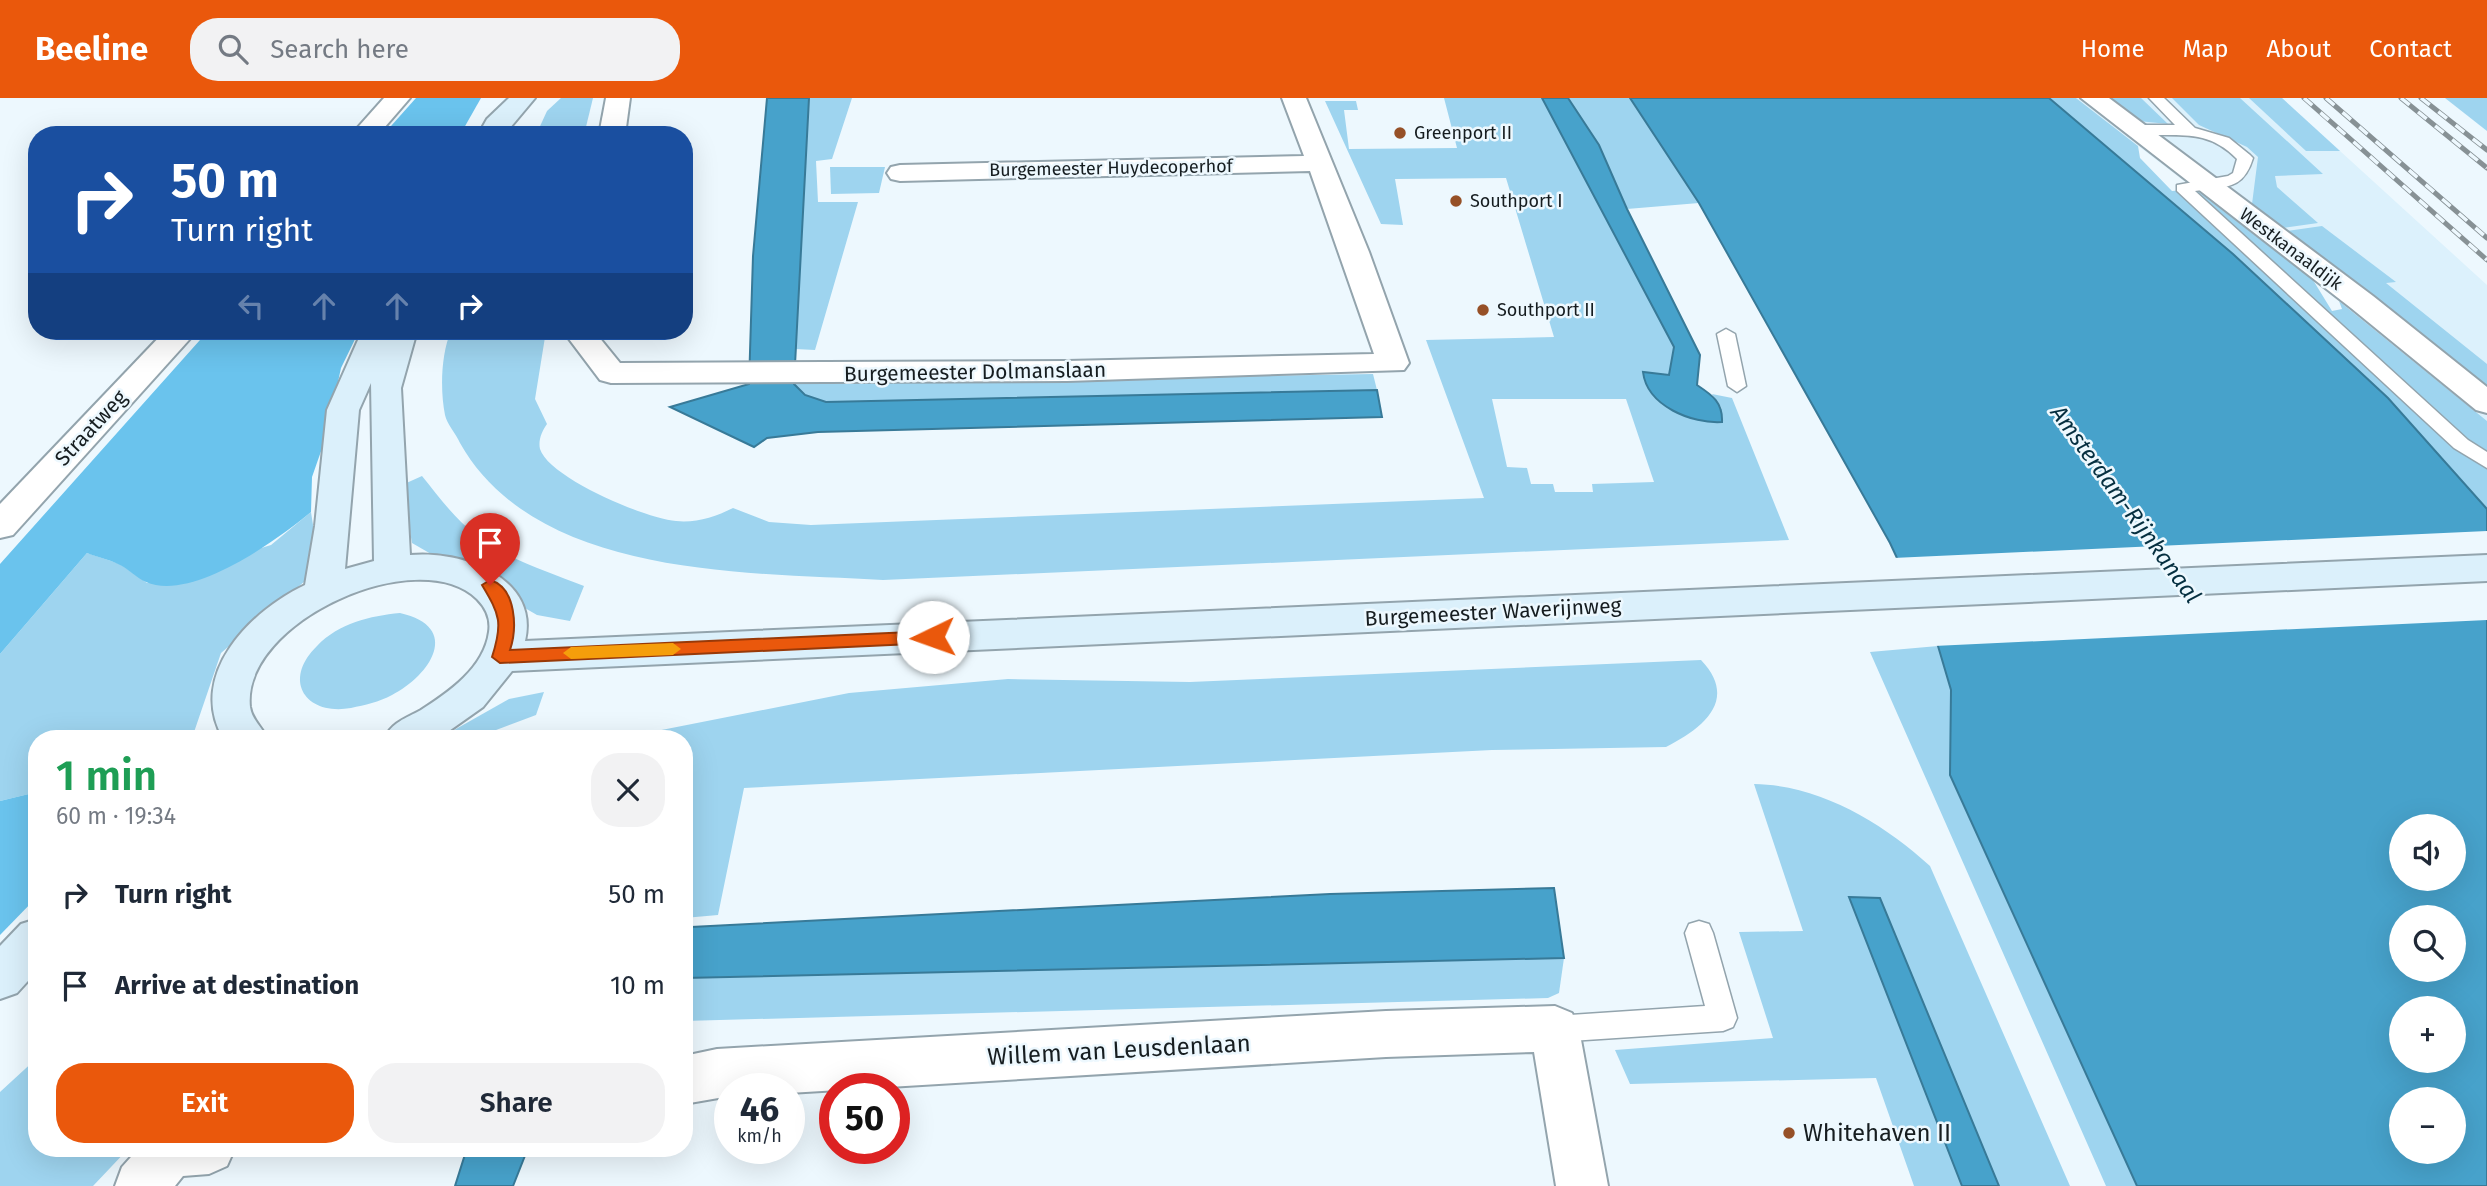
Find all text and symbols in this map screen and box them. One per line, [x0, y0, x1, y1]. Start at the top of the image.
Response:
search box [190, 18, 680, 81]
text: Beeline [35, 29, 148, 69]
icon: search [214, 30, 252, 68]
text: Search here [270, 34, 409, 65]
text: Home [2081, 35, 2145, 63]
text: Map [2183, 35, 2229, 63]
text: About [2267, 35, 2331, 63]
text: Contact [2369, 35, 2452, 63]
place label: Greenport II [1414, 122, 1512, 144]
marker: Greenport II [1392, 125, 1408, 141]
text: 50 m [171, 151, 279, 210]
icon: right [56, 154, 147, 245]
street label: Burgemeester Huydecoperhof [989, 155, 1235, 181]
place label: Southport I [1470, 190, 1563, 212]
marker: Southport I [1448, 193, 1464, 209]
street label: Westkanaaldijk [2235, 203, 2347, 295]
text: Turn right [171, 211, 313, 249]
icon: left [232, 287, 270, 325]
icon: ahead [305, 287, 343, 325]
icon: ahead [378, 287, 416, 325]
icon: right [451, 287, 489, 325]
place label: Southport II [1497, 299, 1595, 321]
marker: Southport II [1475, 302, 1491, 318]
street label: Burgemeester Dolmanslaan [844, 357, 1106, 387]
street label: Straatweg [49, 385, 133, 471]
water label: Amsterdam-Rijnkanaal [2044, 399, 2207, 608]
pin [460, 513, 520, 585]
icon: arrive [471, 524, 509, 562]
street label: Burgemeester Waverijnweg [1364, 592, 1622, 632]
position arrow [896, 600, 970, 674]
text: 1 min [56, 751, 157, 801]
button: close [591, 753, 665, 827]
text: 60 m · 19:34 [56, 802, 176, 830]
map controls [2389, 814, 2466, 1164]
button: sound [2389, 814, 2466, 891]
icon: right [56, 876, 94, 914]
text: Turn right [115, 879, 232, 910]
text: 50 m [608, 879, 665, 910]
button: search [2389, 905, 2466, 982]
icon: arrive [56, 967, 94, 1005]
text: Arrive at destination [115, 970, 359, 1001]
text: 10 m [610, 970, 665, 1001]
button: + [2389, 996, 2466, 1073]
street label: Willem van Leusdenlaan [987, 1029, 1251, 1071]
button: Exit [56, 1063, 354, 1143]
button: Share [368, 1063, 665, 1143]
speed limit sign: 50 [819, 1073, 910, 1164]
button: − [2389, 1087, 2466, 1164]
text: 46 [740, 1088, 779, 1130]
place label: Whitehaven II [1803, 1119, 1951, 1147]
text: km/h [737, 1125, 782, 1147]
marker: Whitehaven II [1781, 1125, 1797, 1141]

